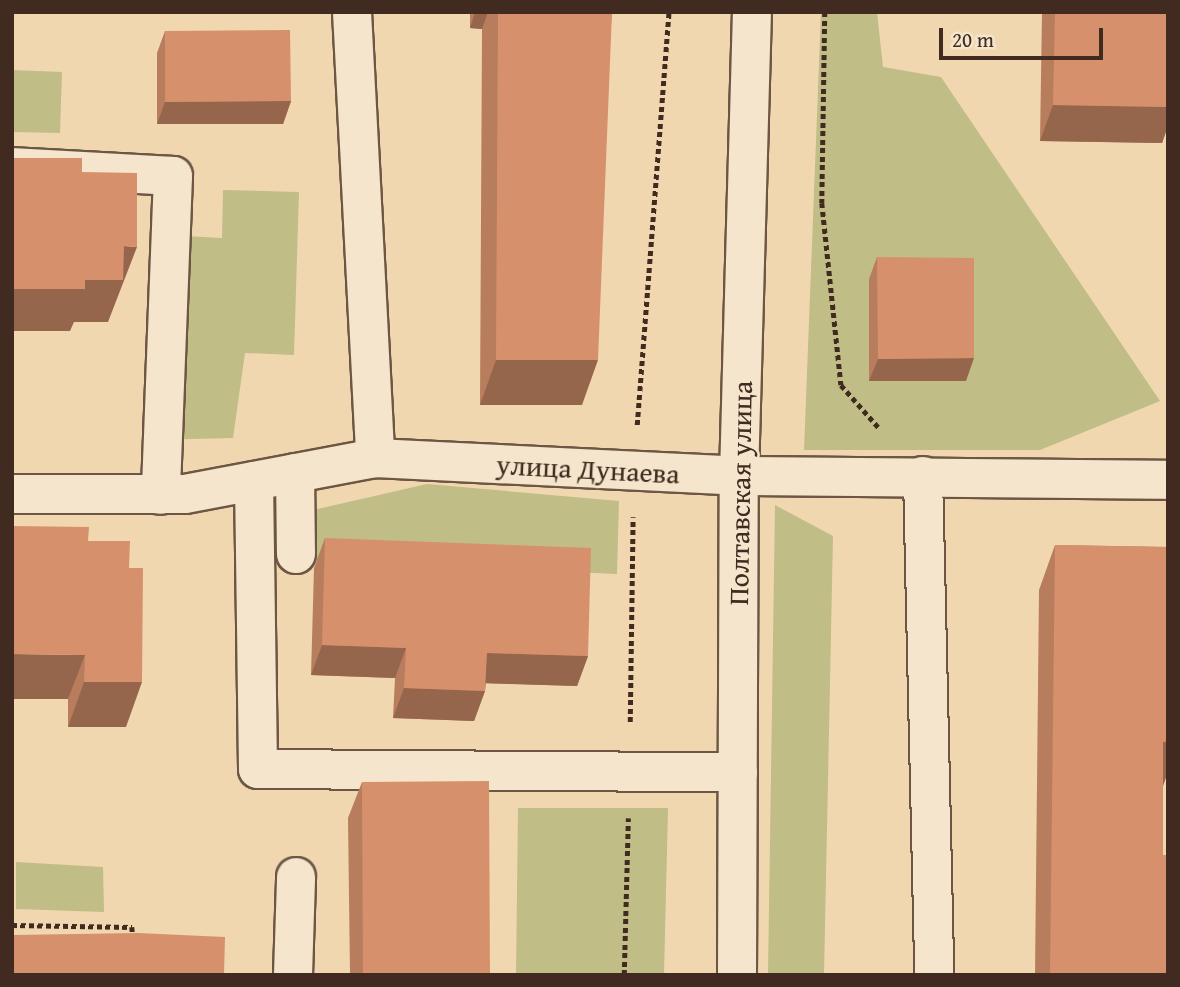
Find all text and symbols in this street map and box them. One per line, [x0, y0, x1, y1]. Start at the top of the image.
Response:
scale bar [942, 14, 1106, 58]
text: 20 m [952, 24, 994, 55]
street label: Полтавская улица [721, 380, 759, 606]
street label: улица Дунаева [495, 447, 681, 491]

